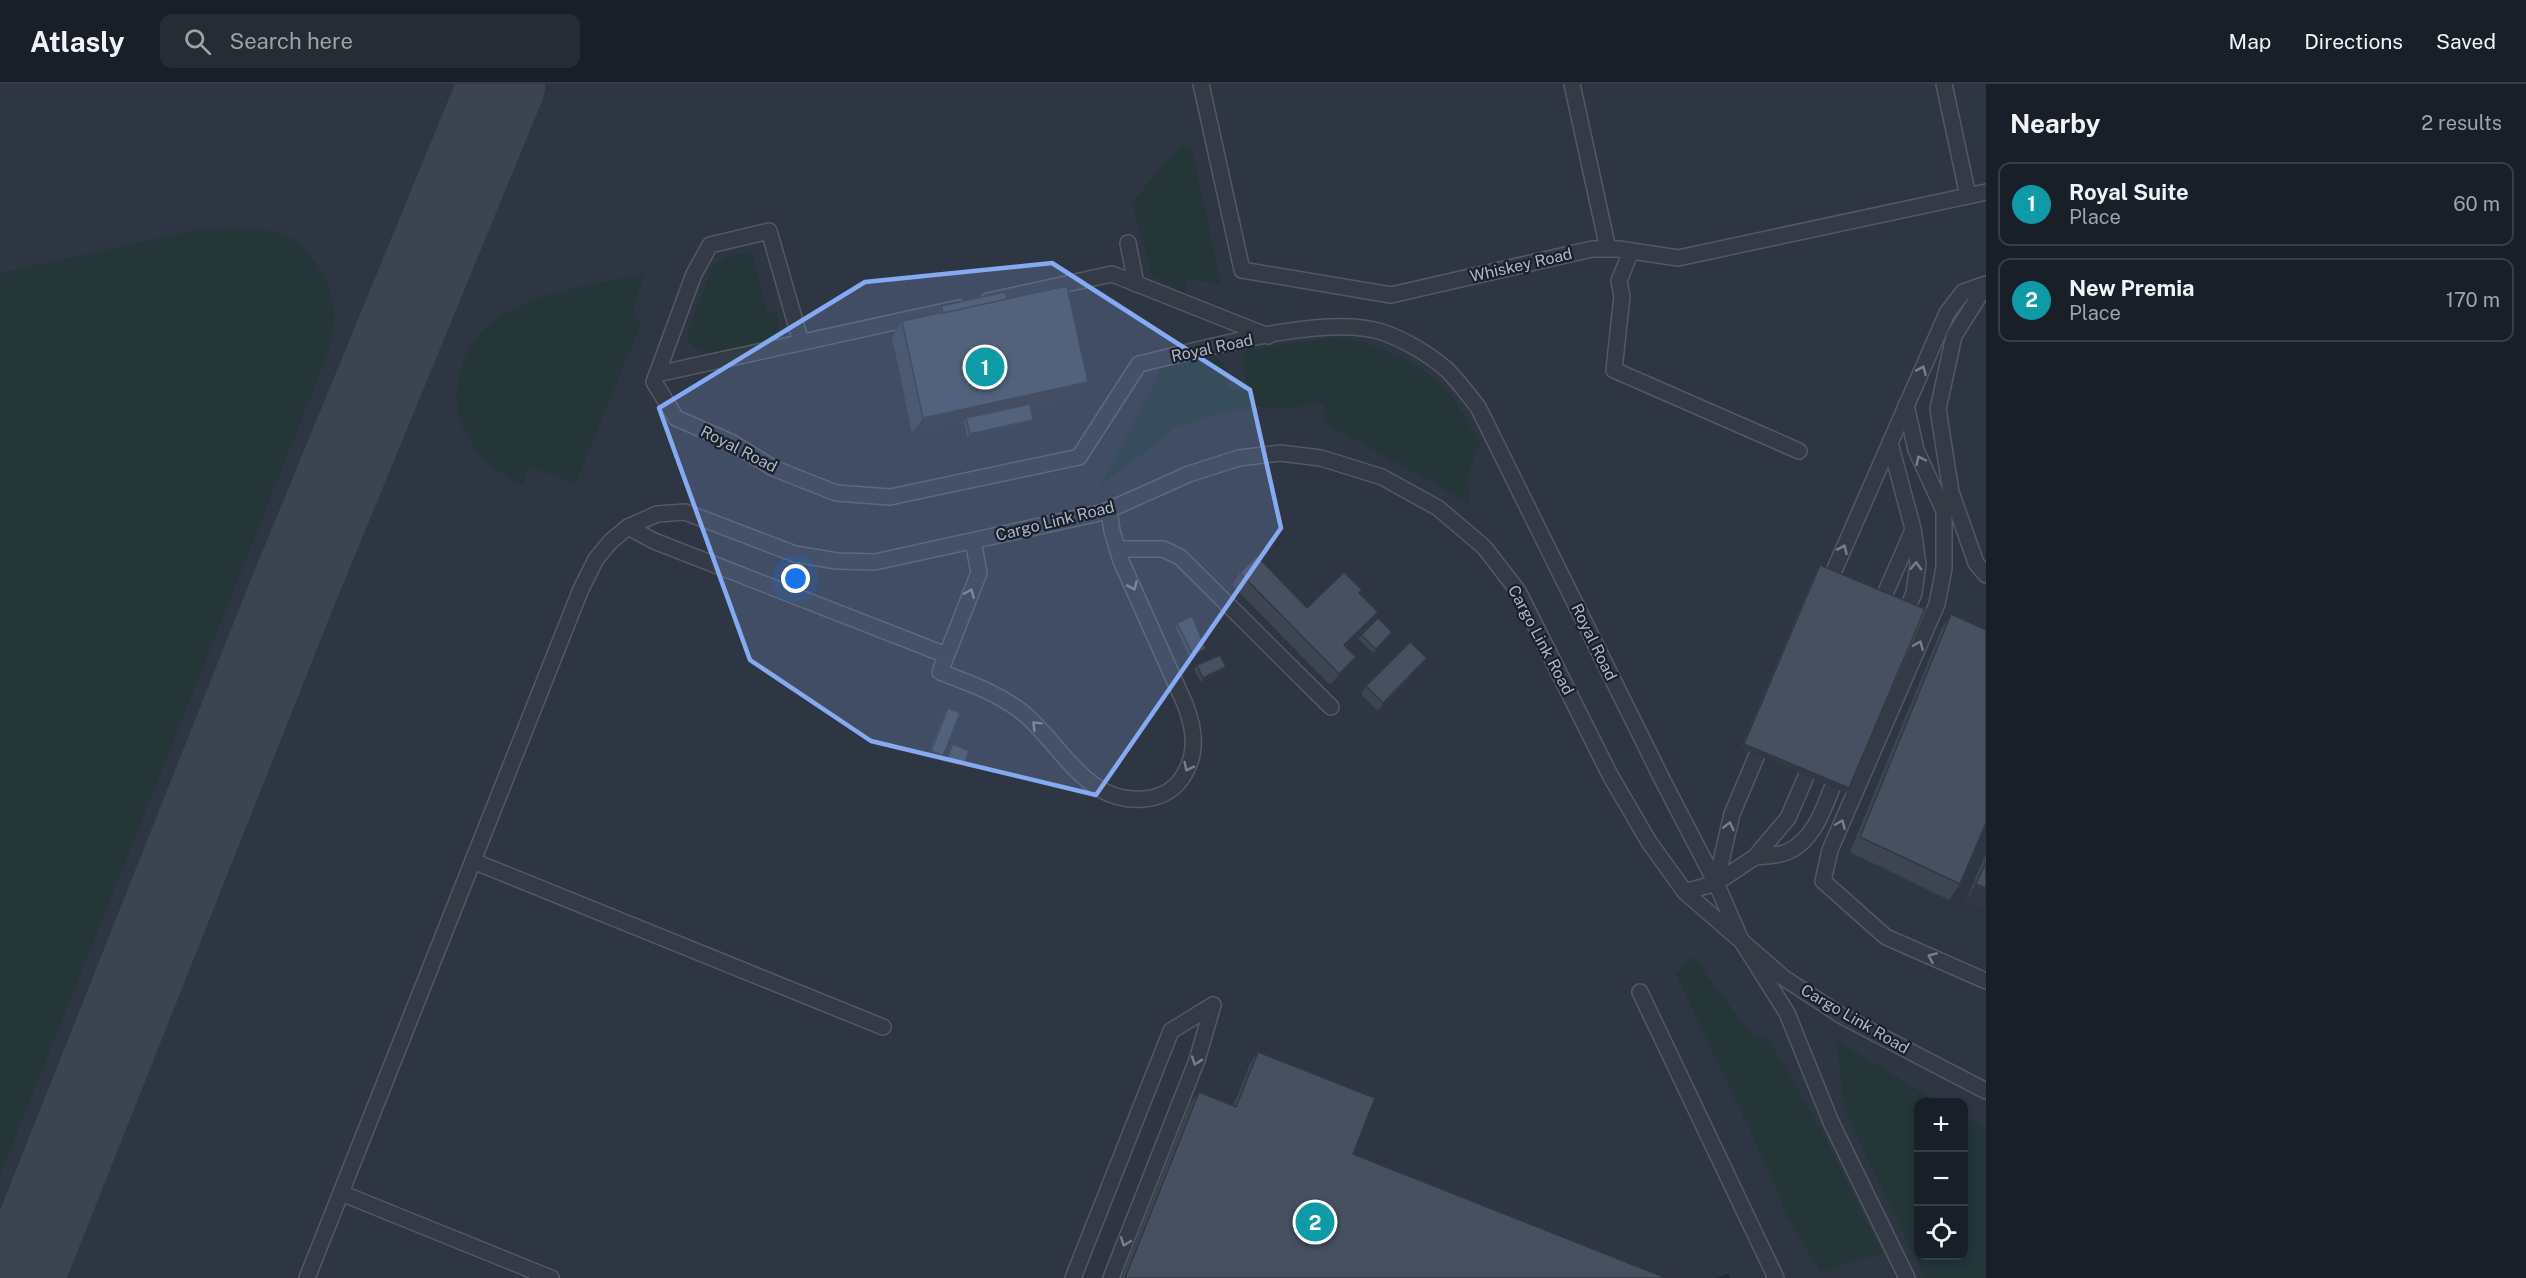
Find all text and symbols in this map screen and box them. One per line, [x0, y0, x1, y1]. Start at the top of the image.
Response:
search box [160, 14, 580, 68]
text: Atlasly [30, 25, 124, 58]
icon: search [181, 25, 214, 58]
text: Search here [229, 28, 353, 54]
text: Map [2229, 29, 2271, 54]
text: Directions [2304, 29, 2403, 54]
text: Saved [2436, 29, 2496, 54]
text: Nearby [2010, 108, 2100, 139]
text: 2 results [2421, 111, 2502, 135]
text: Royal Suite [2069, 179, 2189, 205]
text: 1 [2027, 192, 2036, 216]
text: 60 m [2453, 192, 2500, 216]
text: Place [2069, 205, 2121, 229]
street label: Whiskey Road [1468, 244, 1574, 286]
text: New Premia [2069, 275, 2195, 301]
text: 2 [2025, 288, 2038, 312]
text: 170 m [2446, 288, 2500, 312]
text: Place [2069, 301, 2121, 325]
street label: Royal Road [1169, 330, 1255, 366]
pin: 1 [966, 344, 1004, 390]
one-way arrow [1915, 366, 1927, 377]
street label: Royal Road [698, 422, 780, 476]
one-way arrow [1916, 456, 1928, 467]
street label: Cargo Link Road [994, 497, 1116, 545]
one-way arrow [1836, 544, 1848, 555]
one-way arrow [1910, 561, 1923, 570]
your location [781, 564, 810, 593]
one-way arrow [1125, 579, 1137, 590]
street label: Cargo Link Road [1504, 582, 1578, 698]
one-way arrow [963, 589, 976, 599]
street label: Royal Road [1567, 600, 1621, 684]
one-way arrow [1912, 641, 1924, 652]
one-way arrow [1032, 721, 1042, 732]
one-way arrow [1183, 760, 1195, 771]
one-way arrow [1834, 820, 1846, 831]
one-way arrow [1722, 821, 1735, 831]
one-way arrow [1928, 952, 1939, 964]
street label: Cargo Link Road [1798, 980, 1912, 1058]
one-way arrow [1191, 1055, 1204, 1066]
map controls [1914, 1098, 1968, 1260]
button: + [1914, 1098, 1968, 1152]
button: − [1914, 1152, 1968, 1206]
pin: 2 [1296, 1200, 1334, 1244]
button: locate [1914, 1206, 1968, 1260]
one-way arrow [1120, 1237, 1133, 1247]

